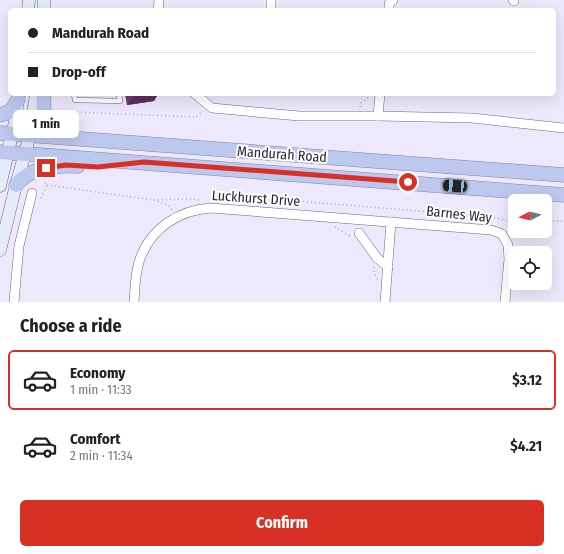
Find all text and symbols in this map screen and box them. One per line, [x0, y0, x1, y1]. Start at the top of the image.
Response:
text: Mandurah Road [52, 24, 149, 42]
text: Drop-off [52, 63, 106, 81]
callout: 1 min [13, 110, 79, 138]
text: 1 min [32, 116, 60, 131]
street label: Mandurah Road [236, 143, 327, 166]
route end [37, 159, 55, 177]
route start [399, 173, 417, 191]
car [443, 179, 467, 193]
street label: Luckhurst Drive [211, 187, 301, 210]
north arrow [508, 194, 552, 238]
map controls [508, 194, 552, 290]
street label: Barnes Way [425, 203, 493, 226]
button: locate [508, 246, 552, 290]
text: Choose a ride [20, 315, 122, 337]
icon: car [22, 362, 58, 398]
text: Economy [70, 364, 125, 382]
text: $3.12 [512, 371, 542, 389]
text: 1 min · 11:33 [70, 382, 132, 397]
icon: car [22, 428, 58, 464]
text: Comfort [70, 430, 121, 448]
text: $4.21 [510, 437, 542, 455]
text: 2 min · 11:34 [70, 448, 133, 463]
button: Confirm [20, 500, 544, 546]

